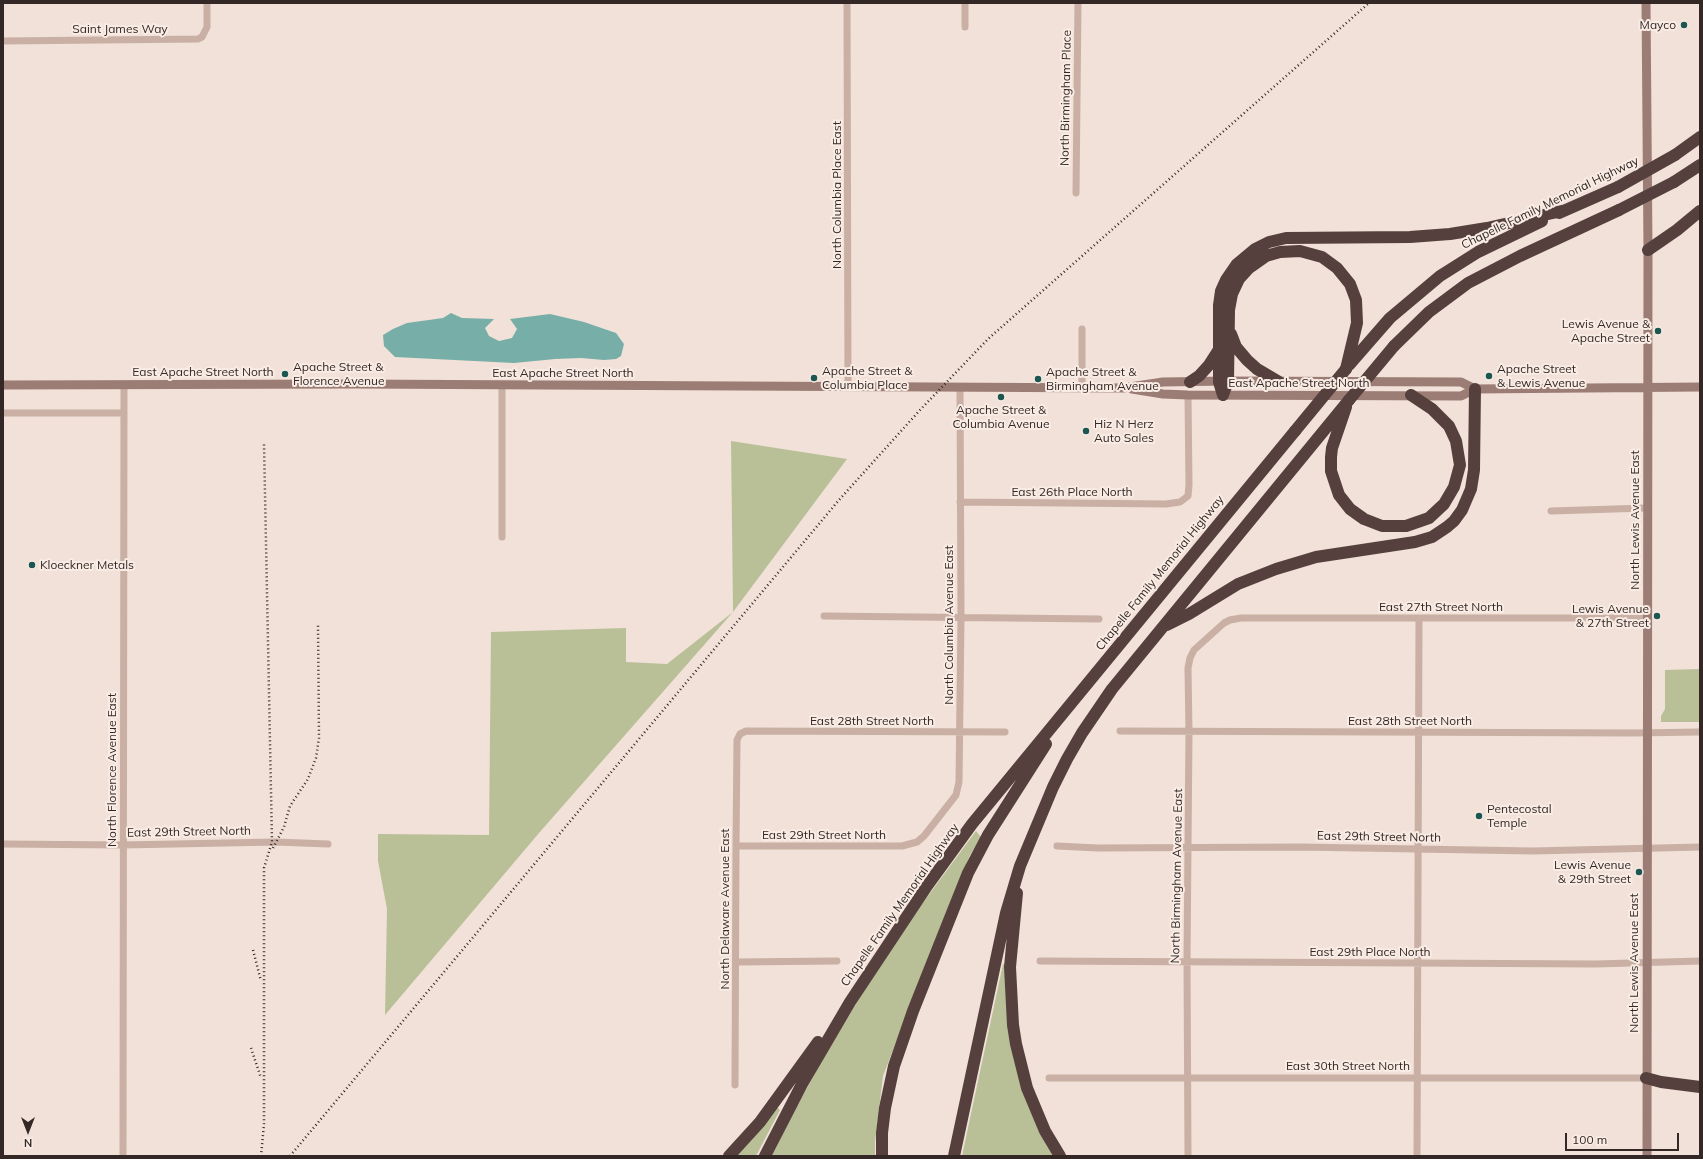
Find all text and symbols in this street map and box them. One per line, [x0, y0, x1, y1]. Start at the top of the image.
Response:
place label: Mayco [1640, 18, 1676, 32]
marker: Mayco [1679, 20, 1689, 30]
street label: Saint James Way [72, 22, 168, 36]
street label: North Birmingham Place [1058, 30, 1074, 166]
street label: North Columbia Place East [830, 121, 844, 269]
street label: Chapelle Family Memorial Highway [1459, 154, 1641, 252]
place label: Lewis Avenue & Apache Street [1562, 317, 1650, 345]
marker: Lewis Avenue & Apache Street [1653, 326, 1663, 336]
place label: Apache Street & Florence Avenue [293, 360, 385, 388]
place label: Apache Street & Lewis Avenue [1497, 362, 1585, 390]
place label: Apache Street & Columbia Place [822, 364, 912, 392]
street label: East Apache Street North [132, 365, 274, 379]
place label: Apache Street & Birmingham Avenue [1046, 365, 1159, 393]
street label: East Apache Street North [492, 366, 634, 380]
marker: Apache Street & Florence Avenue [280, 369, 290, 379]
marker: Apache Street & Lewis Avenue [1484, 371, 1494, 381]
marker: Apache Street & Columbia Place [809, 373, 819, 383]
marker: Apache Street & Birmingham Avenue [1033, 374, 1043, 384]
street label: East Apache Street North [1228, 376, 1370, 390]
marker: Apache Street & Columbia Avenue [996, 392, 1006, 402]
place label: Apache Street & Columbia Avenue [952, 403, 1050, 431]
place label: Hiz N Herz Auto Sales [1094, 417, 1154, 445]
marker: Hiz N Herz Auto Sales [1081, 426, 1091, 436]
street label: North Lewis Avenue East [1628, 450, 1642, 590]
street label: East 26th Place North [1011, 485, 1133, 499]
street label: Chapelle Family Memorial Highway [1093, 492, 1227, 654]
street label: North Columbia Avenue East [942, 545, 956, 705]
place label: Kloeckner Metals [40, 558, 134, 572]
marker: Kloeckner Metals [27, 560, 37, 570]
street label: East 27th Street North [1379, 600, 1503, 614]
place label: Lewis Avenue & 27th Street [1572, 602, 1649, 630]
marker: Lewis Avenue & 27th Street [1652, 611, 1662, 621]
street label: North Florence Avenue East [105, 693, 119, 847]
street label: East 28th Street North [810, 714, 934, 728]
street label: East 28th Street North [1348, 714, 1472, 728]
street label: North Birmingham Avenue East [1168, 788, 1186, 964]
place label: Pentecostal Temple [1487, 802, 1552, 830]
marker: Pentecostal Temple [1474, 811, 1484, 821]
street label: Chapelle Family Memorial Highway [838, 821, 962, 989]
street label: East 29th Street North [127, 824, 251, 840]
street label: East 29th Street North [762, 828, 886, 842]
street label: North Delaware Avenue East [718, 829, 732, 989]
street label: East 29th Street North [1317, 829, 1441, 845]
place label: Lewis Avenue & 29th Street [1554, 858, 1631, 886]
marker: Lewis Avenue & 29th Street [1634, 867, 1644, 877]
street label: North Lewis Avenue East [1627, 893, 1641, 1033]
street label: East 29th Place North [1309, 945, 1431, 959]
street label: East 30th Street North [1286, 1059, 1410, 1073]
north arrow [8, 1111, 48, 1151]
scale bar [1567, 1125, 1681, 1151]
text: 100 m [1572, 1132, 1607, 1147]
text: N [24, 1136, 32, 1150]

